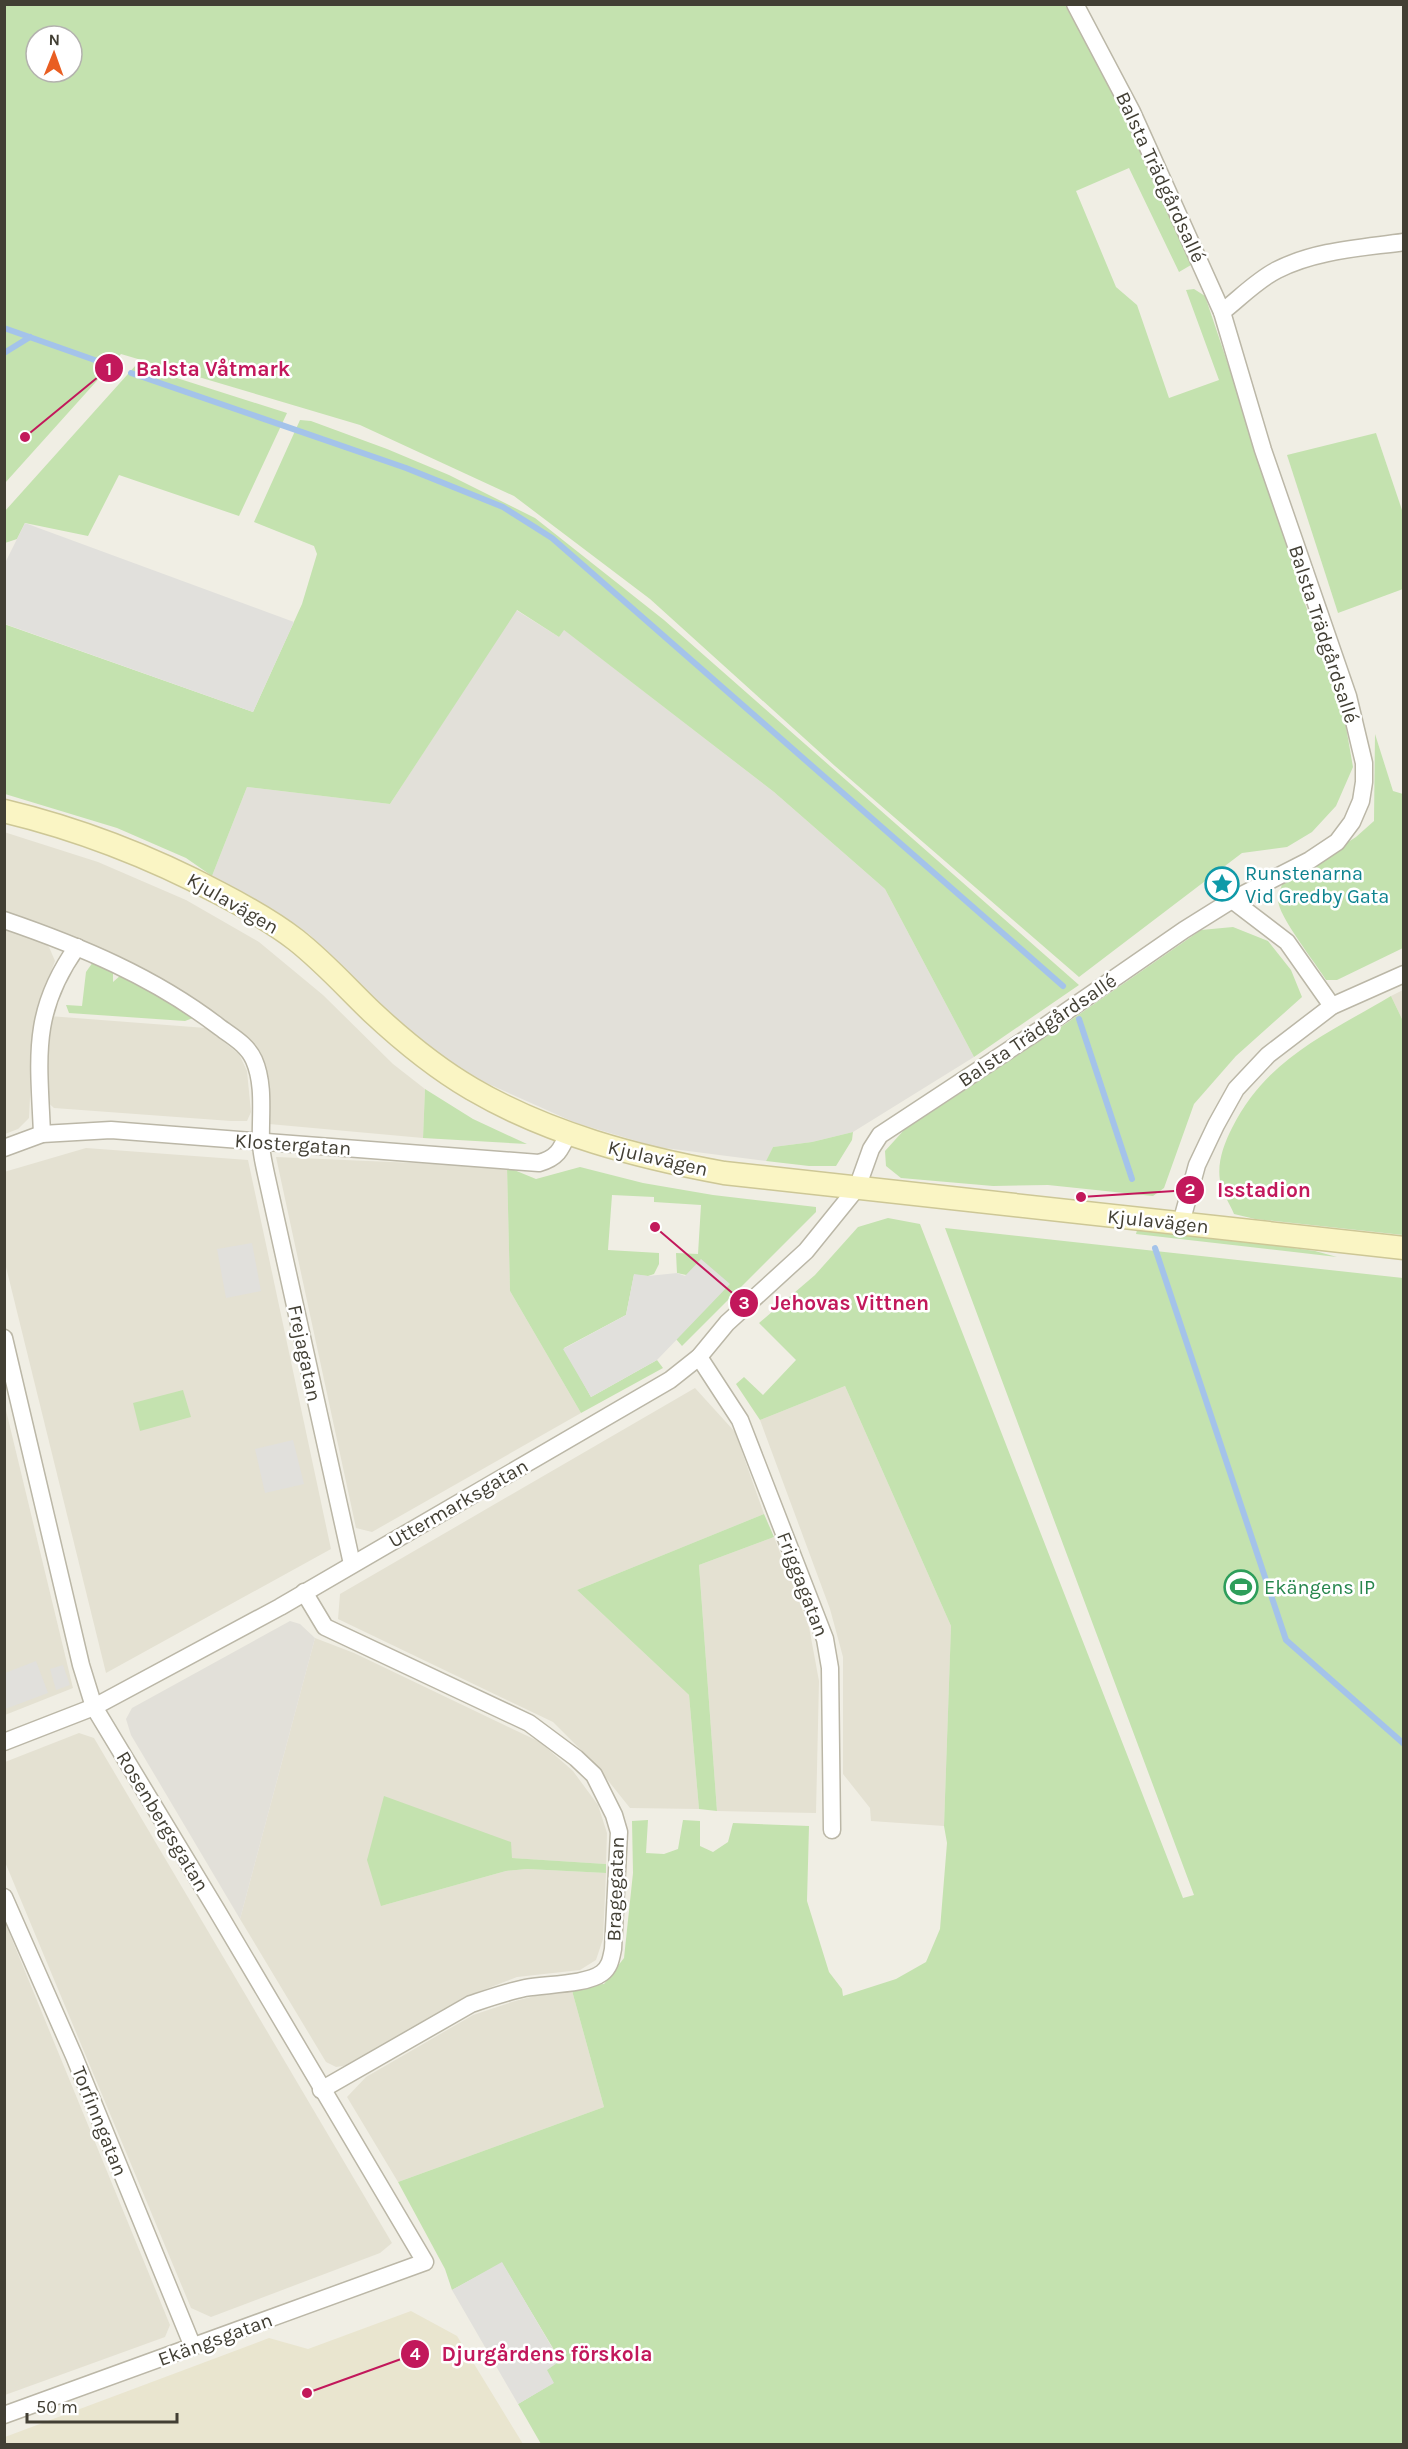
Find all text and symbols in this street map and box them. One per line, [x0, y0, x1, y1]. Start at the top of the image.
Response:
north arrow [24, 24, 84, 84]
text: N [48, 30, 60, 49]
street label: Balsta Trädgårdsallé [1111, 88, 1210, 266]
callout: Balsta Våtmark [94, 349, 303, 388]
text: Balsta Våtmark [136, 357, 291, 381]
text: 1 [106, 358, 112, 380]
street label: Balsta Trädgårdsallé [1284, 542, 1363, 726]
place label: Runstenarna Vid Gredby Gata [1245, 862, 1389, 908]
place icon: Runstenarna Vid Gredby Gata [1204, 866, 1240, 902]
street label: Kjulavägen [183, 868, 283, 939]
street label: Balsta Trädgårdsallé [954, 969, 1121, 1092]
street label: Klostergatan [234, 1129, 352, 1160]
street label: Kjulavägen [606, 1136, 710, 1181]
callout: Isstadion [1175, 1171, 1322, 1210]
text: Isstadion [1217, 1178, 1311, 1202]
text: 2 [1185, 1179, 1195, 1201]
street label: Kjulavägen [1106, 1205, 1210, 1238]
callout: Jehovas Vittnen [729, 1283, 941, 1322]
text: Jehovas Vittnen [771, 1291, 929, 1315]
text: 3 [738, 1292, 750, 1314]
street label: Frejagatan [283, 1303, 326, 1404]
street label: Uttermarksgatan [384, 1454, 532, 1553]
street label: Friggagatan [772, 1529, 833, 1640]
sports icon: Ekängens IP [1223, 1569, 1259, 1605]
place label: Ekängens IP [1264, 1576, 1375, 1599]
street label: Rosenbergsgatan [112, 1747, 214, 1896]
street label: Bragegatan [602, 1836, 629, 1942]
street label: Torfinngatan [67, 2063, 132, 2179]
street label: Ekängsgatan [155, 2308, 276, 2371]
callout: Djurgårdens förskola [400, 2334, 665, 2373]
text: Djurgårdens förskola [442, 2342, 652, 2366]
text: 4 [410, 2343, 421, 2365]
scale bar [27, 2386, 177, 2424]
text: 50 m [36, 2396, 78, 2418]

